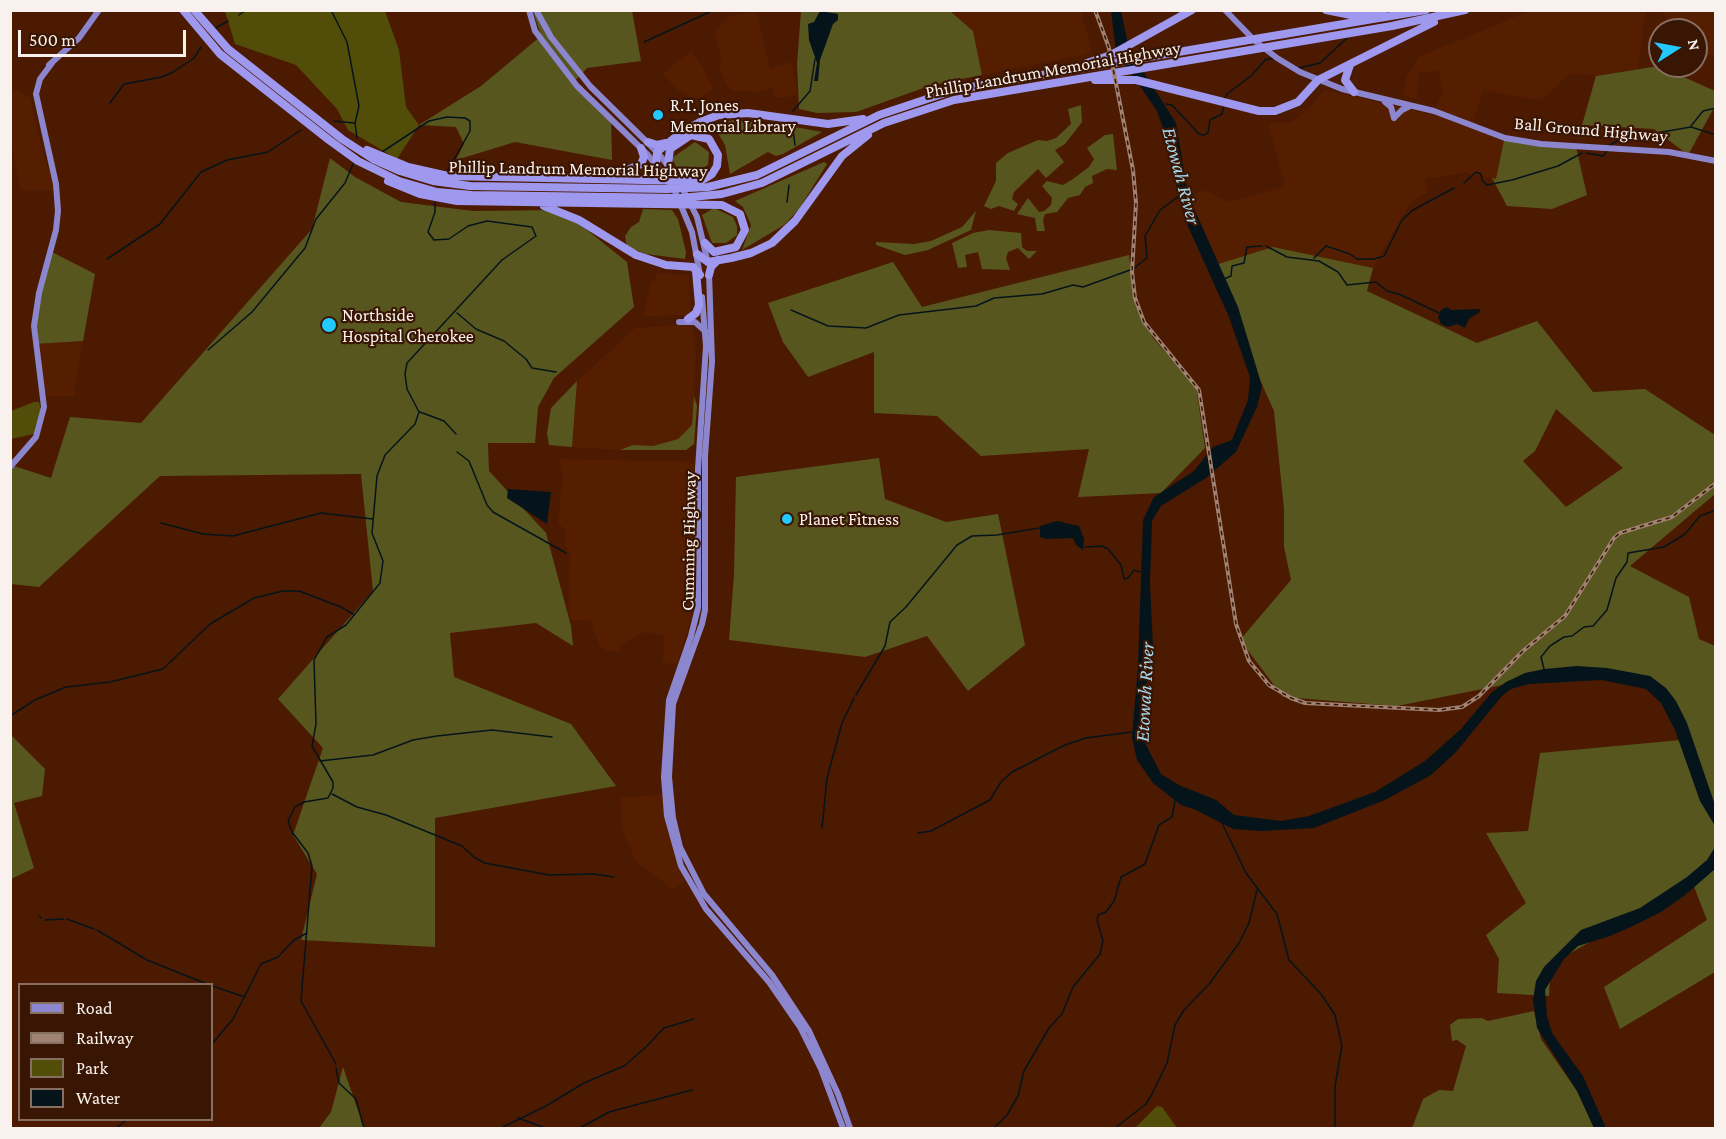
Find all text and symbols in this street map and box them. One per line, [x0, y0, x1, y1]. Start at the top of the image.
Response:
scale bar [21, 18, 189, 56]
north arrow [1648, 18, 1708, 78]
text: 500 m [29, 30, 76, 50]
street label: Phillip Landrum Memorial Highway [924, 37, 1182, 103]
text: N [1685, 38, 1704, 52]
place label: R.T. Jones Memorial Library [670, 94, 796, 136]
marker: R.T. Jones Memorial Library [651, 108, 665, 122]
street label: Ball Ground Highway [1513, 113, 1669, 147]
water label: Etowah River [1156, 125, 1206, 227]
street label: Phillip Landrum Memorial Highway [448, 156, 708, 182]
place label: Northside Hospital Cherokee [342, 304, 474, 346]
marker: Northside Hospital Cherokee [320, 316, 338, 334]
street label: Cumming Highway [677, 471, 701, 611]
place label: Planet Fitness [799, 508, 899, 530]
marker: Planet Fitness [780, 512, 794, 526]
water label: Etowah River [1130, 641, 1160, 743]
legend [18, 983, 213, 1121]
text: Road [76, 998, 113, 1018]
text: Railway [76, 1028, 133, 1048]
text: Park [76, 1058, 108, 1078]
text: Water [76, 1088, 120, 1108]

